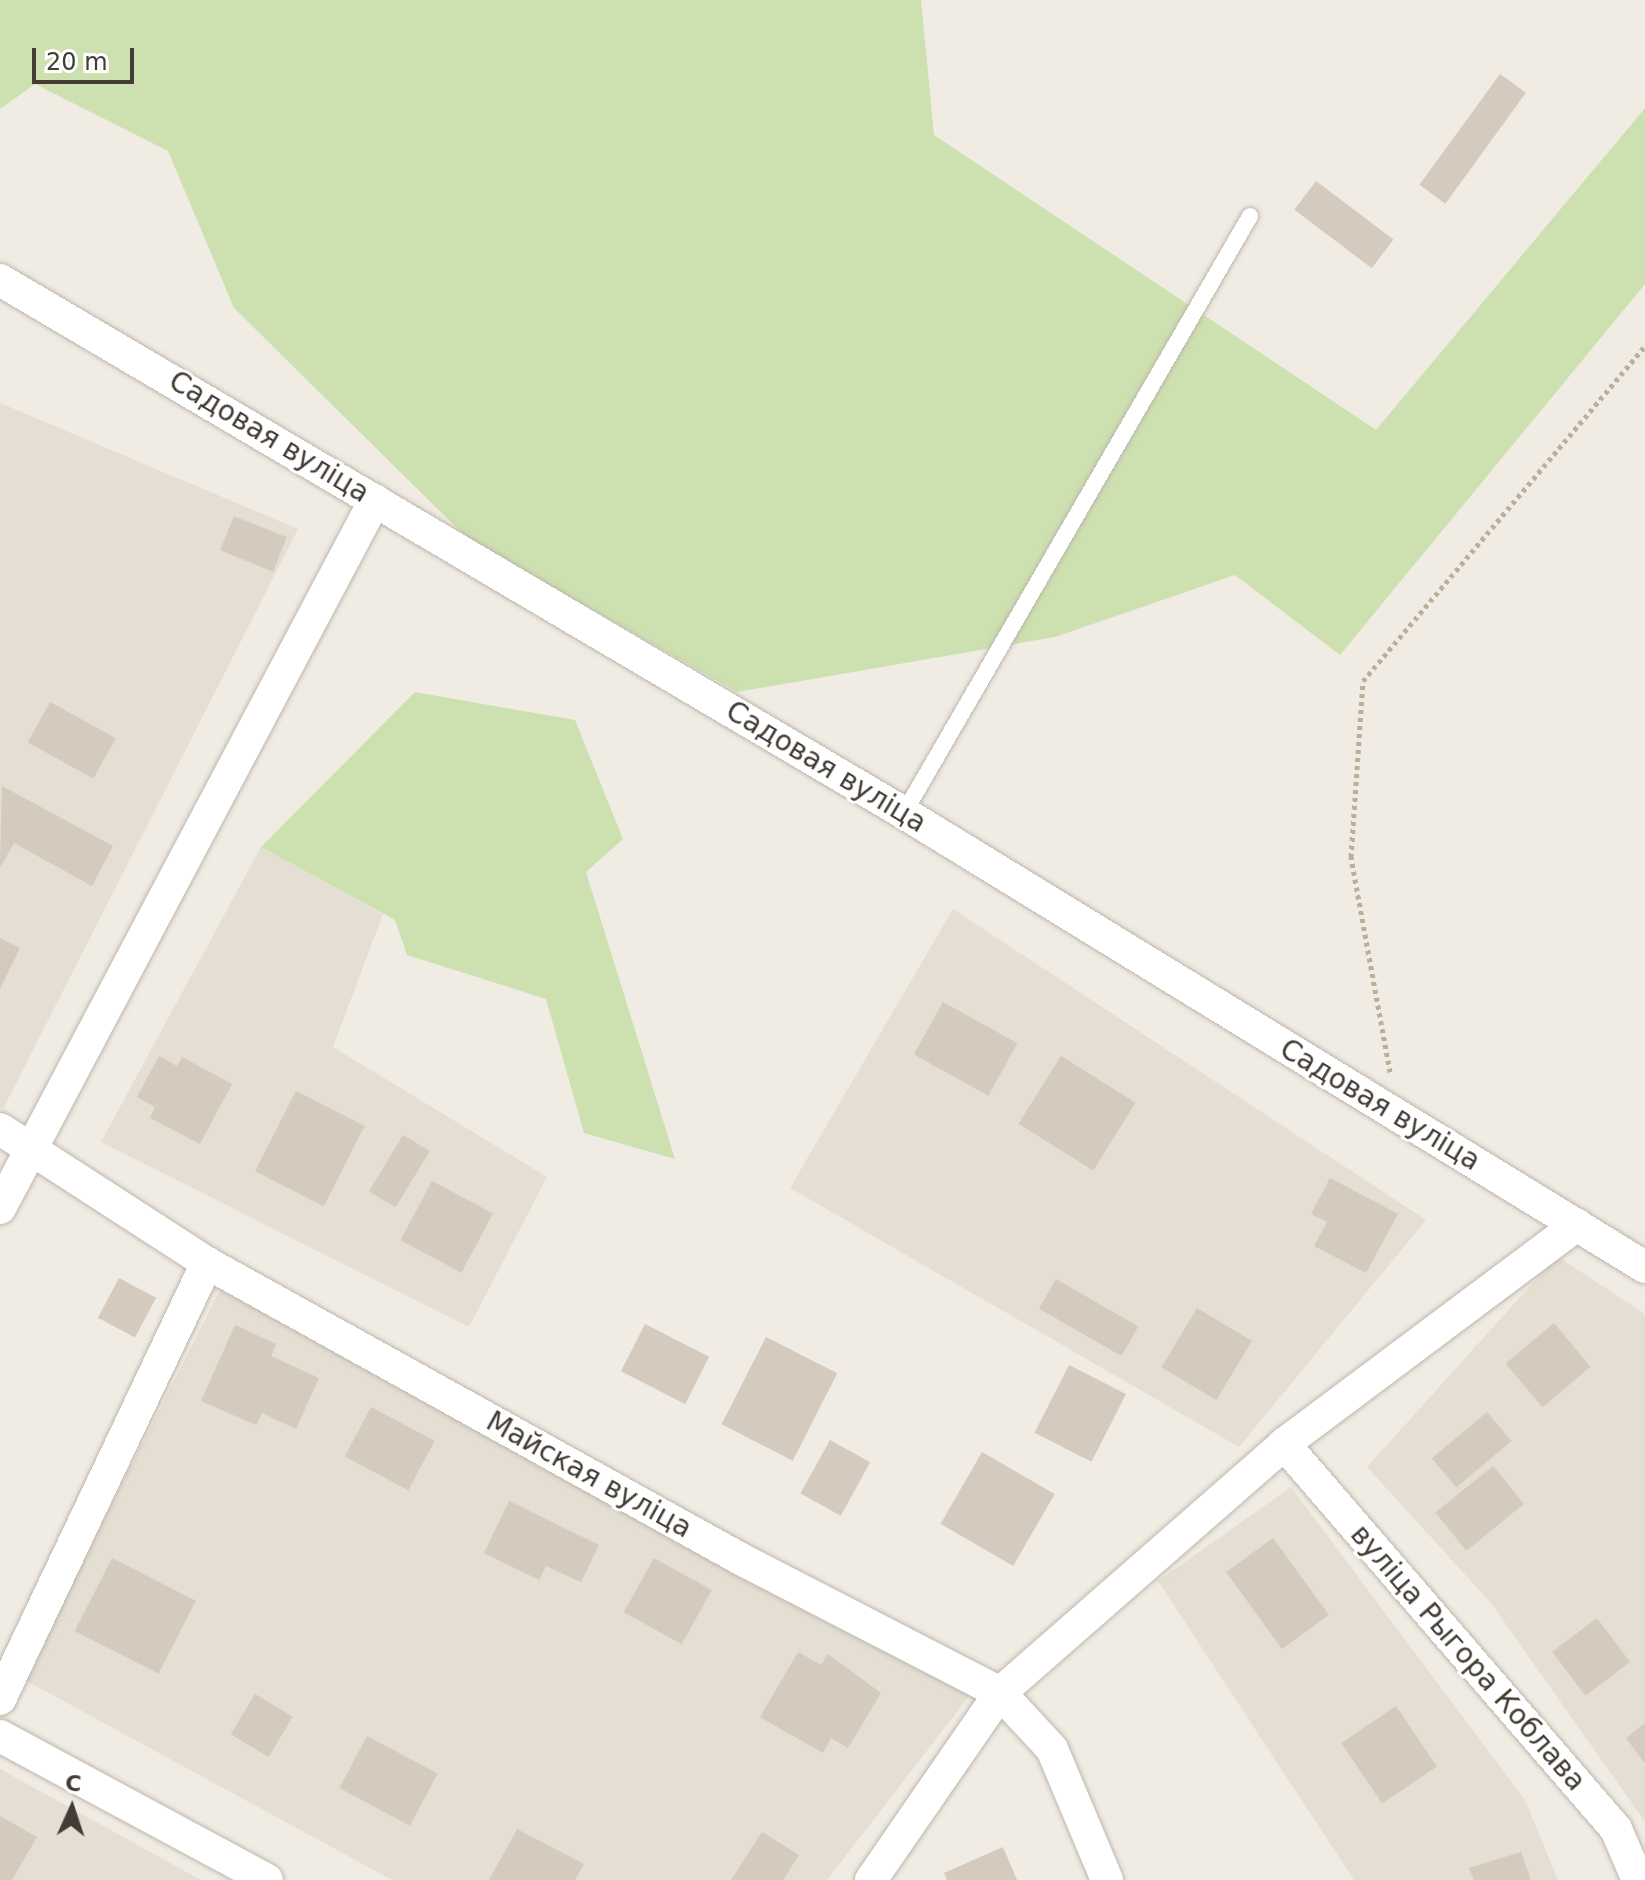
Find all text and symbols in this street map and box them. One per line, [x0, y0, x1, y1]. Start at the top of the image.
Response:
scale bar [36, 32, 138, 82]
text: 20 m [46, 48, 108, 76]
street label: Садовая вуліца [163, 364, 375, 510]
street label: Садовая вуліца [720, 694, 932, 840]
street label: Садовая вуліца [1274, 1032, 1486, 1178]
street label: Майская вуліца [480, 1405, 698, 1545]
street label: вуліца Рыгора Коблава [1343, 1518, 1593, 1798]
north arrow [32, 1768, 112, 1848]
text: С [65, 1771, 82, 1796]

